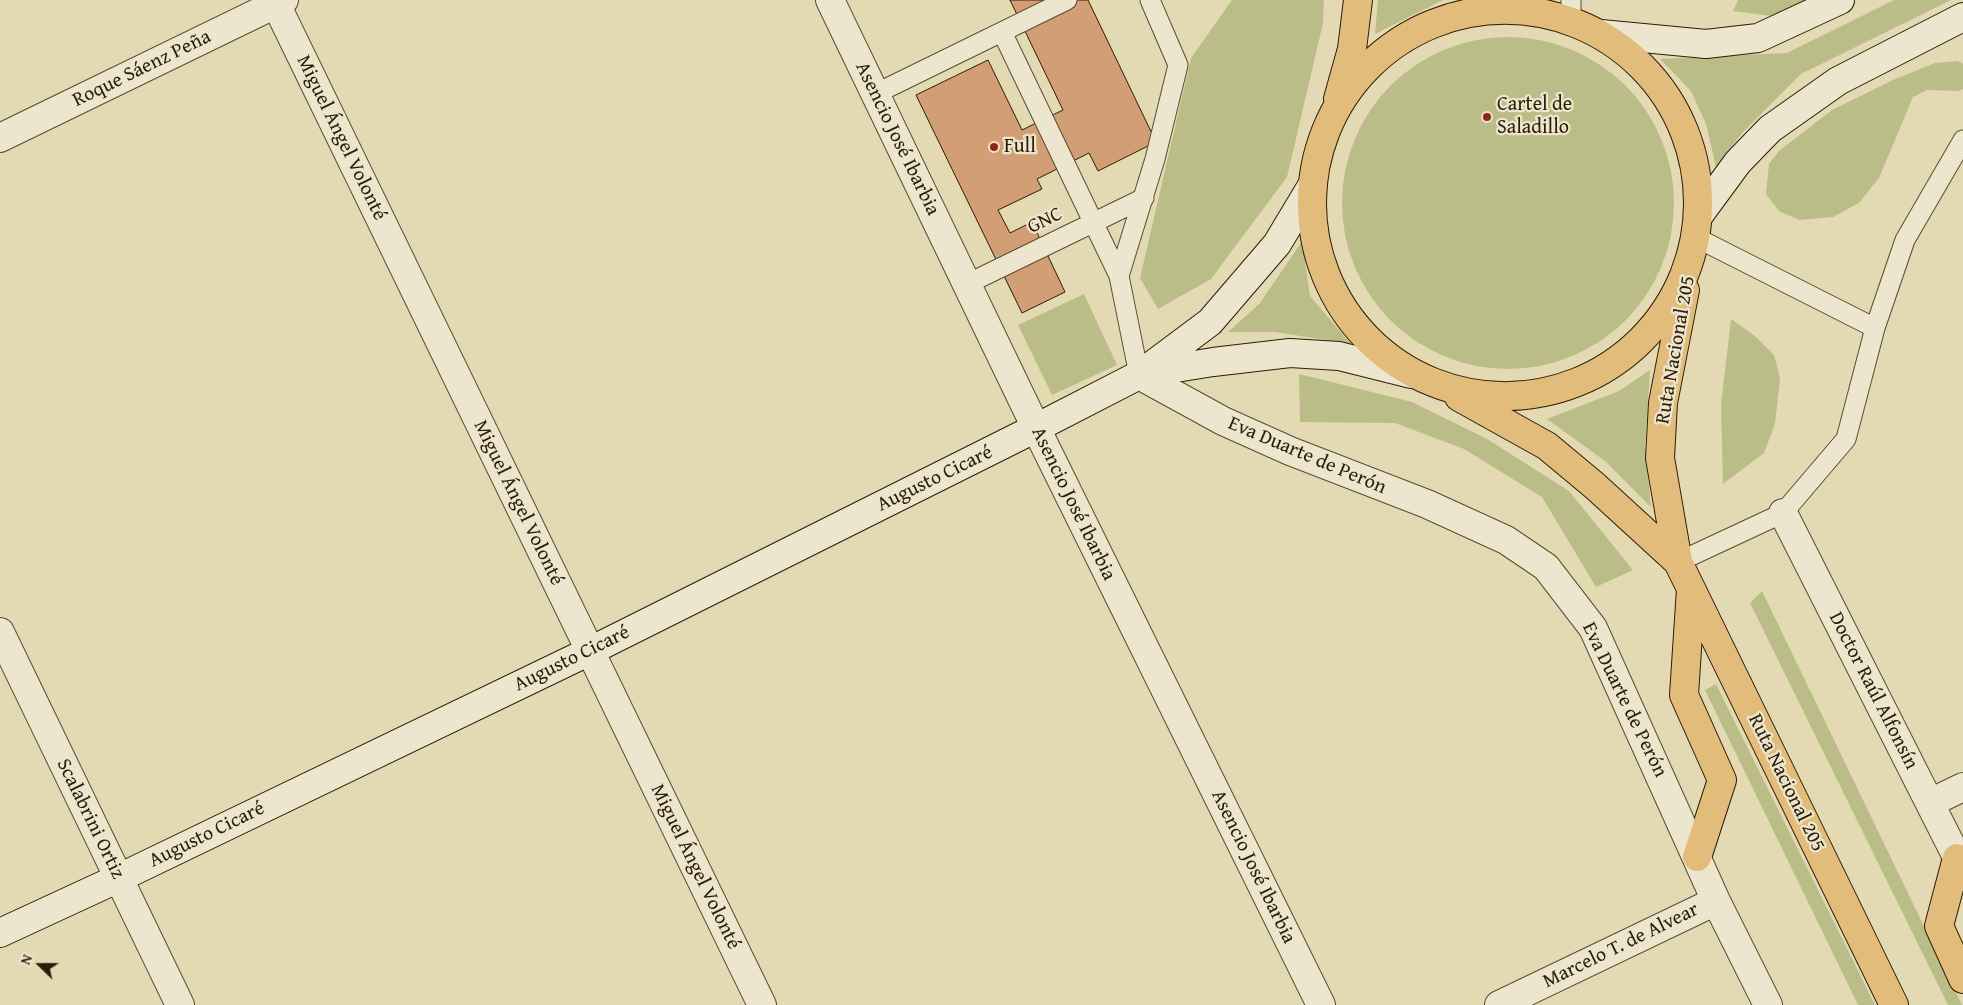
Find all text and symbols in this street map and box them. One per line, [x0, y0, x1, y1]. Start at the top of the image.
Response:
street label: Roque Sáenz Peña [69, 25, 215, 113]
street label: Miguel Ángel Volonté [291, 52, 391, 224]
street label: Asencio José Ibarbia [849, 58, 945, 220]
place label: Cartel de Saladillo [1497, 93, 1572, 140]
marker: Cartel de Saladillo [1481, 111, 1493, 123]
place label: Full [1004, 135, 1036, 159]
marker: Full [988, 141, 1000, 153]
street label: GNC [1024, 202, 1066, 240]
street label: Ruta Nacional 205 [1651, 274, 1701, 426]
street label: Eva Duarte de Perón [1224, 412, 1390, 500]
street label: Miguel Ángel Volonté [468, 417, 568, 589]
street label: Asencio José Ibarbia [1025, 423, 1121, 585]
street label: Augusto Cicaré [873, 441, 997, 517]
street label: Doctor Raúl Alfonsín [1823, 608, 1923, 774]
street label: Eva Duarte de Perón [1576, 619, 1672, 781]
street label: Augusto Cicaré [510, 621, 634, 697]
street label: Ruta Nacional 205 [1742, 710, 1830, 856]
street label: Scalabrini Ortiz [51, 755, 129, 883]
street label: Miguel Ángel Volonté [645, 781, 745, 953]
street label: Asencio José Ibarbia [1205, 786, 1301, 948]
street label: Augusto Cicaré [145, 797, 269, 873]
street label: Marcelo T. de Alvear [1539, 898, 1703, 994]
north arrow [15, 940, 65, 990]
text: N [15, 951, 37, 967]

